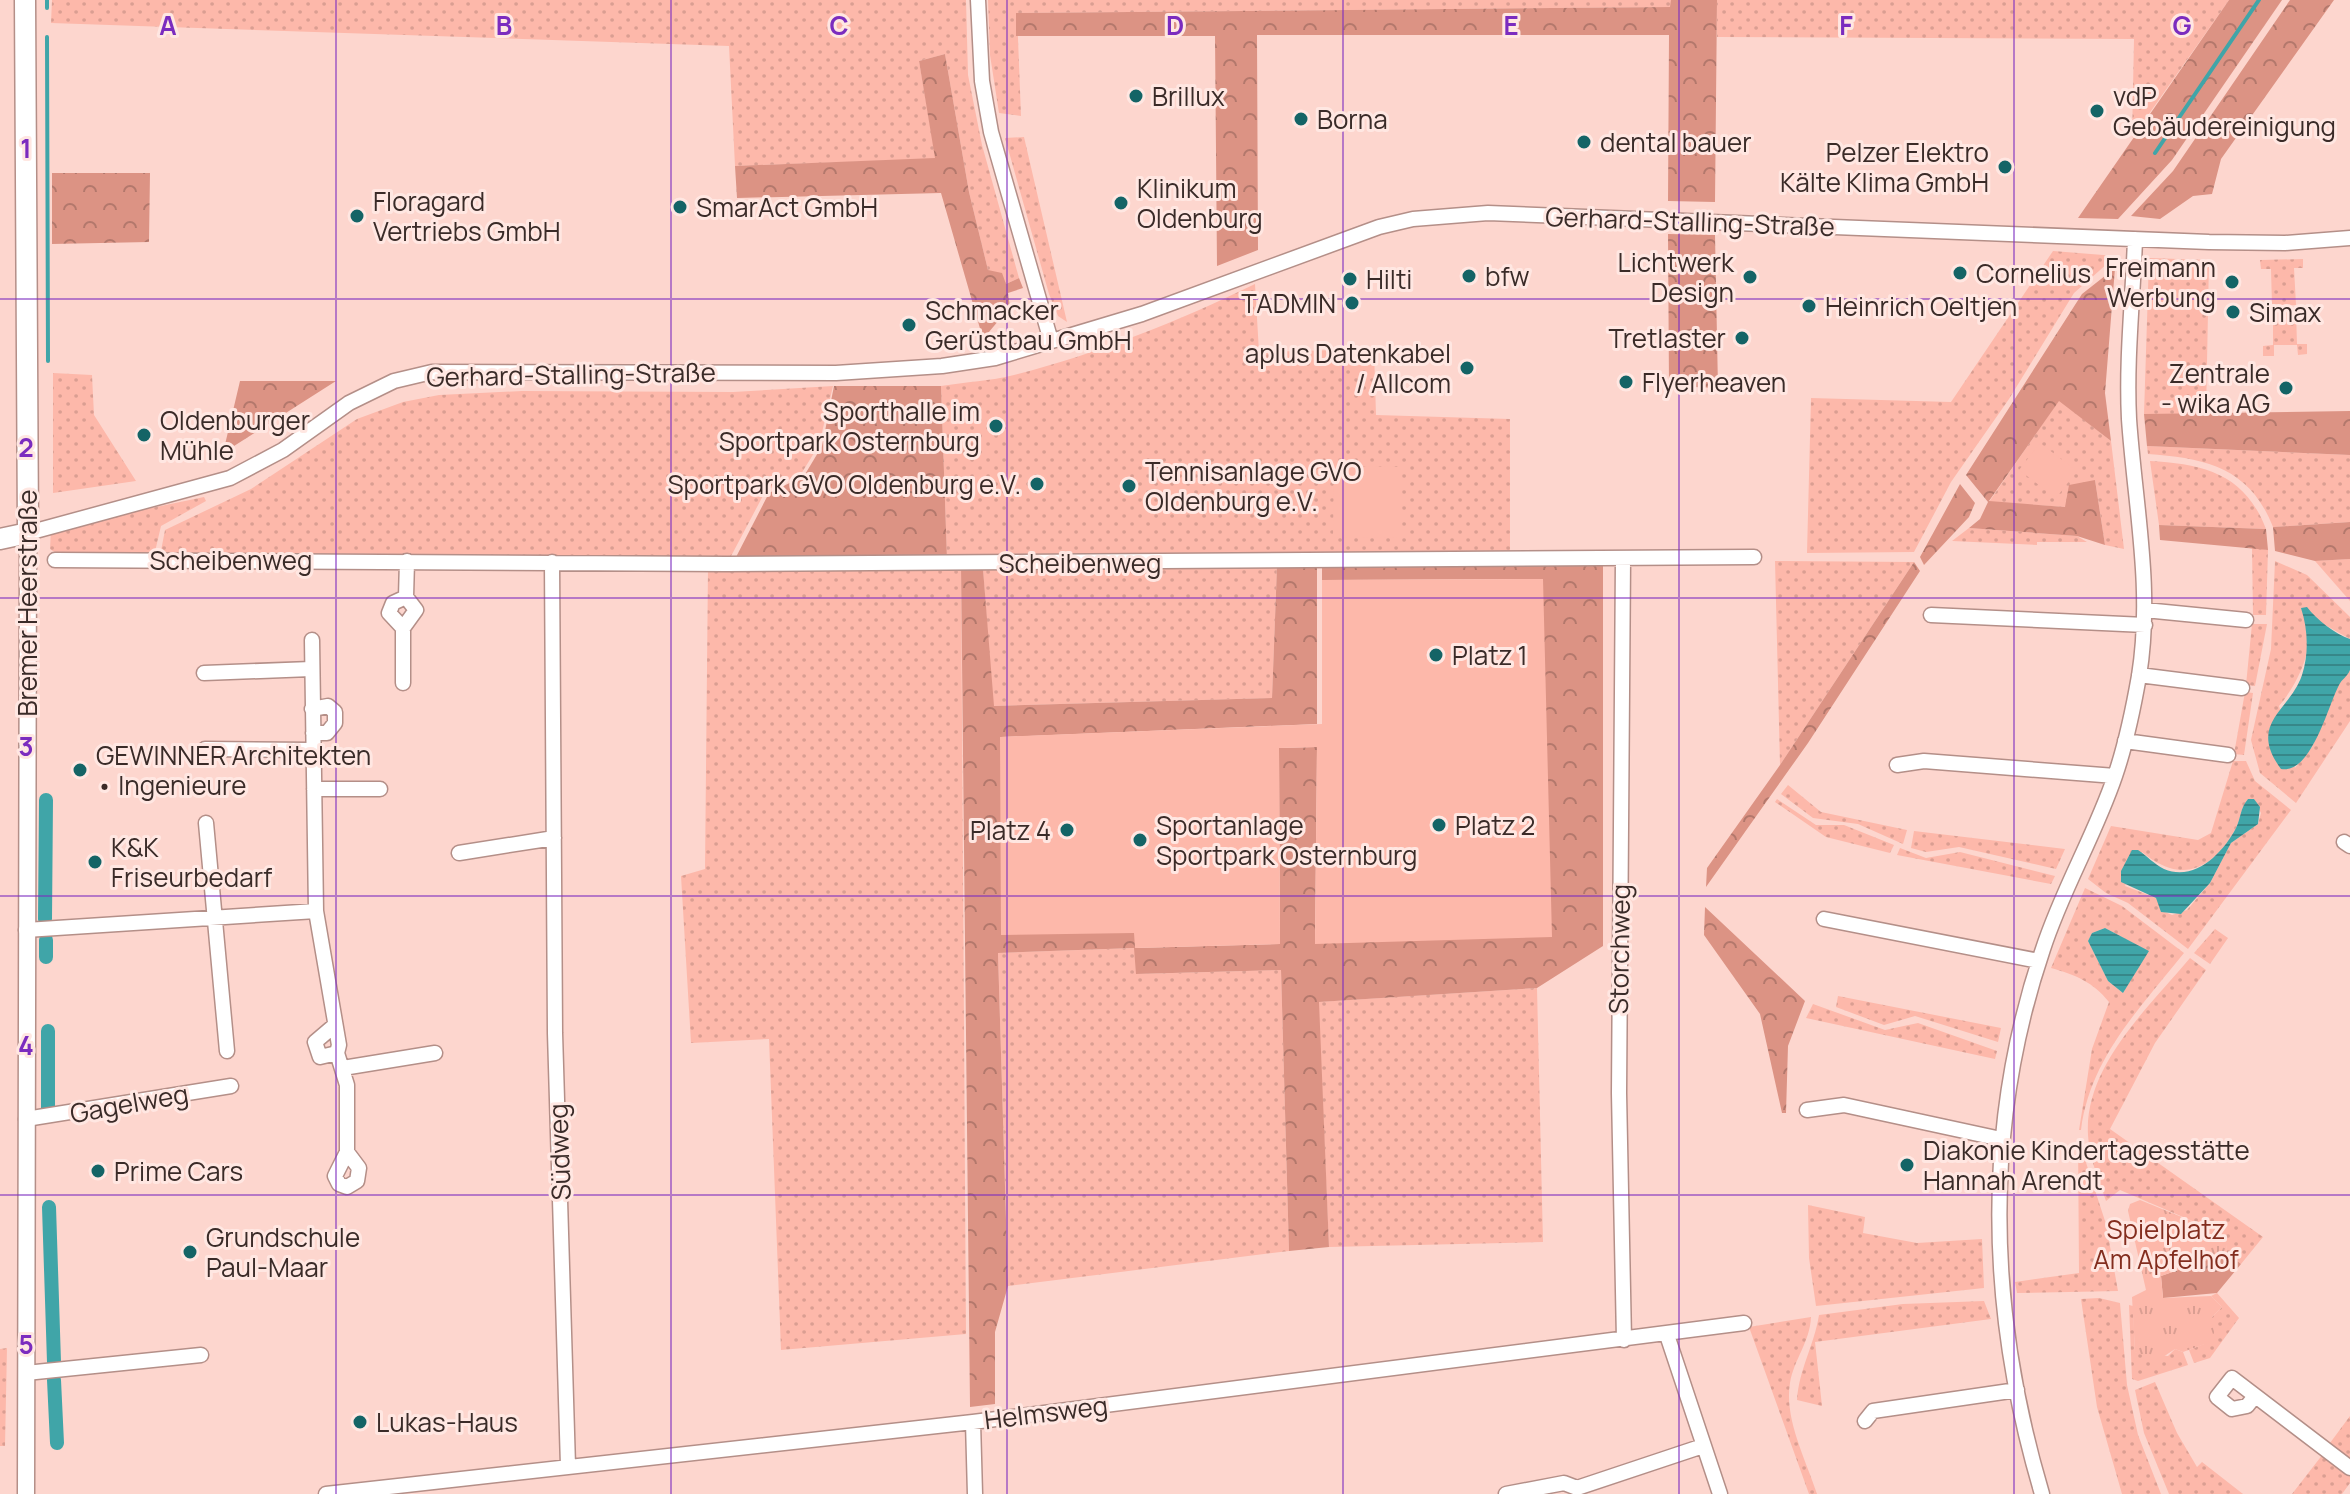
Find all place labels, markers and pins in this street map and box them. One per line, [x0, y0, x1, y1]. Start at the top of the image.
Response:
place label: Brillux [1152, 78, 1225, 114]
place label: vdP Gebäudereinigung [2113, 78, 2336, 144]
marker: Brillux [1127, 87, 1145, 105]
place label: Borna [1317, 101, 1388, 137]
marker: vdP Gebäudereinigung [2088, 102, 2106, 120]
marker: Borna [1292, 110, 1310, 128]
place label: dental bauer [1600, 124, 1752, 160]
marker: dental bauer [1575, 133, 1593, 151]
place label: Pelzer Elektro Kälte Klima GmbH [1780, 134, 1989, 200]
marker: Pelzer Elektro Kälte Klima GmbH [1996, 158, 2014, 176]
place label: Klinikum Oldenburg [1137, 170, 1263, 236]
place label: Floragard Vertriebs GmbH [373, 183, 560, 249]
place label: SmarAct GmbH [696, 189, 878, 225]
marker: Klinikum Oldenburg [1112, 194, 1130, 212]
marker: SmarAct GmbH [671, 198, 689, 216]
marker: Floragard Vertriebs GmbH [348, 207, 366, 225]
place label: Lichtwerk Design [1618, 244, 1735, 310]
place label: Freimann Werbung [2105, 249, 2216, 315]
place label: Cornelius [1976, 255, 2091, 291]
place label: bfw [1485, 258, 1530, 294]
place label: Hilti [1366, 261, 1412, 297]
marker: Cornelius [1951, 264, 1969, 282]
marker: bfw [1460, 267, 1478, 285]
marker: Lichtwerk Design [1741, 268, 1759, 286]
marker: Hilti [1341, 270, 1359, 288]
marker: Freimann Werbung [2223, 273, 2241, 291]
place label: TADMIN [1241, 285, 1336, 321]
place label: Heinrich Oeltjen [1825, 288, 2017, 324]
place label: Schmacker Gerüstbau GmbH [925, 292, 1131, 358]
marker: TADMIN [1343, 294, 1361, 312]
place label: Simax [2249, 294, 2322, 330]
marker: Heinrich Oeltjen [1800, 297, 1818, 315]
marker: Simax [2224, 303, 2242, 321]
marker: Schmacker Gerüstbau GmbH [900, 316, 918, 334]
place label: Tretlaster [1608, 320, 1726, 356]
marker: Tretlaster [1733, 329, 1751, 347]
place label: aplus Datenkabel / Allcom [1245, 335, 1451, 401]
place label: Zentrale - wika AG [2161, 355, 2270, 421]
marker: aplus Datenkabel / Allcom [1458, 359, 1476, 377]
place label: Flyerheaven [1642, 364, 1786, 400]
marker: Flyerheaven [1617, 373, 1635, 391]
marker: Zentrale - wika AG [2277, 379, 2295, 397]
place label: Sporthalle im Sportpark Osternburg [719, 393, 980, 459]
place label: Oldenburger Mühle [160, 402, 310, 468]
marker: Sporthalle im Sportpark Osternburg [987, 417, 1005, 435]
marker: Oldenburger Mühle [135, 426, 153, 444]
place label: Tennisanlage GVO Oldenburg e.V. [1145, 453, 1362, 519]
place label: Sportpark GVO Oldenburg e.V. [668, 466, 1021, 502]
marker: Sportpark GVO Oldenburg e.V. [1028, 475, 1046, 493]
marker: Tennisanlage GVO Oldenburg e.V. [1120, 477, 1138, 495]
place label: Platz 1 [1452, 637, 1528, 673]
marker: Platz 1 [1427, 646, 1445, 664]
place label: GEWINNER Architekten • Ingenieure [96, 737, 371, 803]
marker: GEWINNER Architekten • Ingenieure [71, 761, 89, 779]
place label: Sportanlage Sportpark Osternburg [1156, 807, 1417, 873]
place label: Platz 2 [1455, 807, 1535, 843]
place label: Platz 4 [970, 812, 1051, 848]
marker: Platz 2 [1430, 816, 1448, 834]
marker: Platz 4 [1058, 821, 1076, 839]
place label: K&K Friseurbedarf [111, 829, 272, 895]
marker: Sportanlage Sportpark Osternburg [1131, 831, 1149, 849]
marker: K&K Friseurbedarf [86, 853, 104, 871]
place label: Diakonie Kindertagesstätte Hannah Arendt [1923, 1132, 2250, 1198]
place label: Prime Cars [114, 1153, 243, 1189]
marker: Diakonie Kindertagesstätte Hannah Arendt [1898, 1156, 1916, 1174]
marker: Prime Cars [89, 1162, 107, 1180]
place label: Grundschule Paul-Maar [206, 1219, 360, 1285]
marker: Grundschule Paul-Maar [181, 1243, 199, 1261]
place label: Lukas-Haus [376, 1404, 518, 1440]
marker: Lukas-Haus [351, 1413, 369, 1431]

